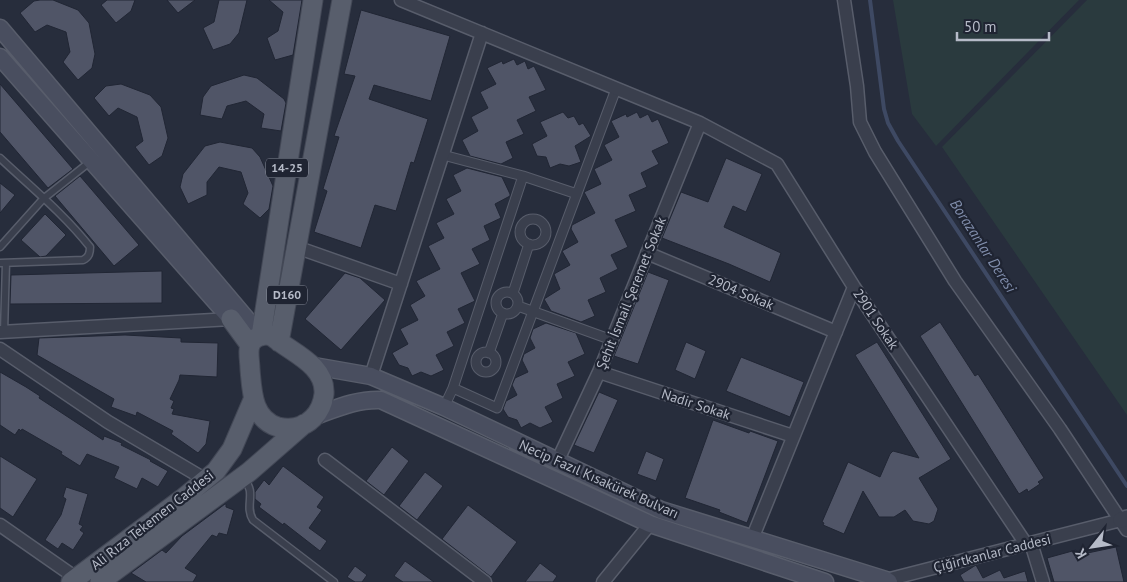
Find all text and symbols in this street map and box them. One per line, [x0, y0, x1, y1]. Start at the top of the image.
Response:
scale bar [957, 10, 1050, 42]
text: 50 m [964, 17, 997, 36]
road number: 14-25 [266, 158, 308, 178]
water label: Borazanlar Deresi [946, 195, 1021, 297]
street label: Şehit İsmail Şeremet Sokak [592, 214, 670, 372]
street label: 2904 Sokak [705, 270, 777, 314]
street label: 2901 Sokak [849, 285, 903, 353]
road number: D160 [267, 286, 307, 304]
street label: Nadir Sokak [659, 384, 733, 424]
street label: Necip Fazıl Kısakürek Bulvarı [516, 436, 682, 522]
street label: Ali Rıza Tekemen Caddesi [87, 466, 217, 574]
north arrow [1067, 522, 1117, 572]
street label: Çiğirtkanlar Caddesi [931, 530, 1053, 576]
text: K [1071, 545, 1091, 562]

